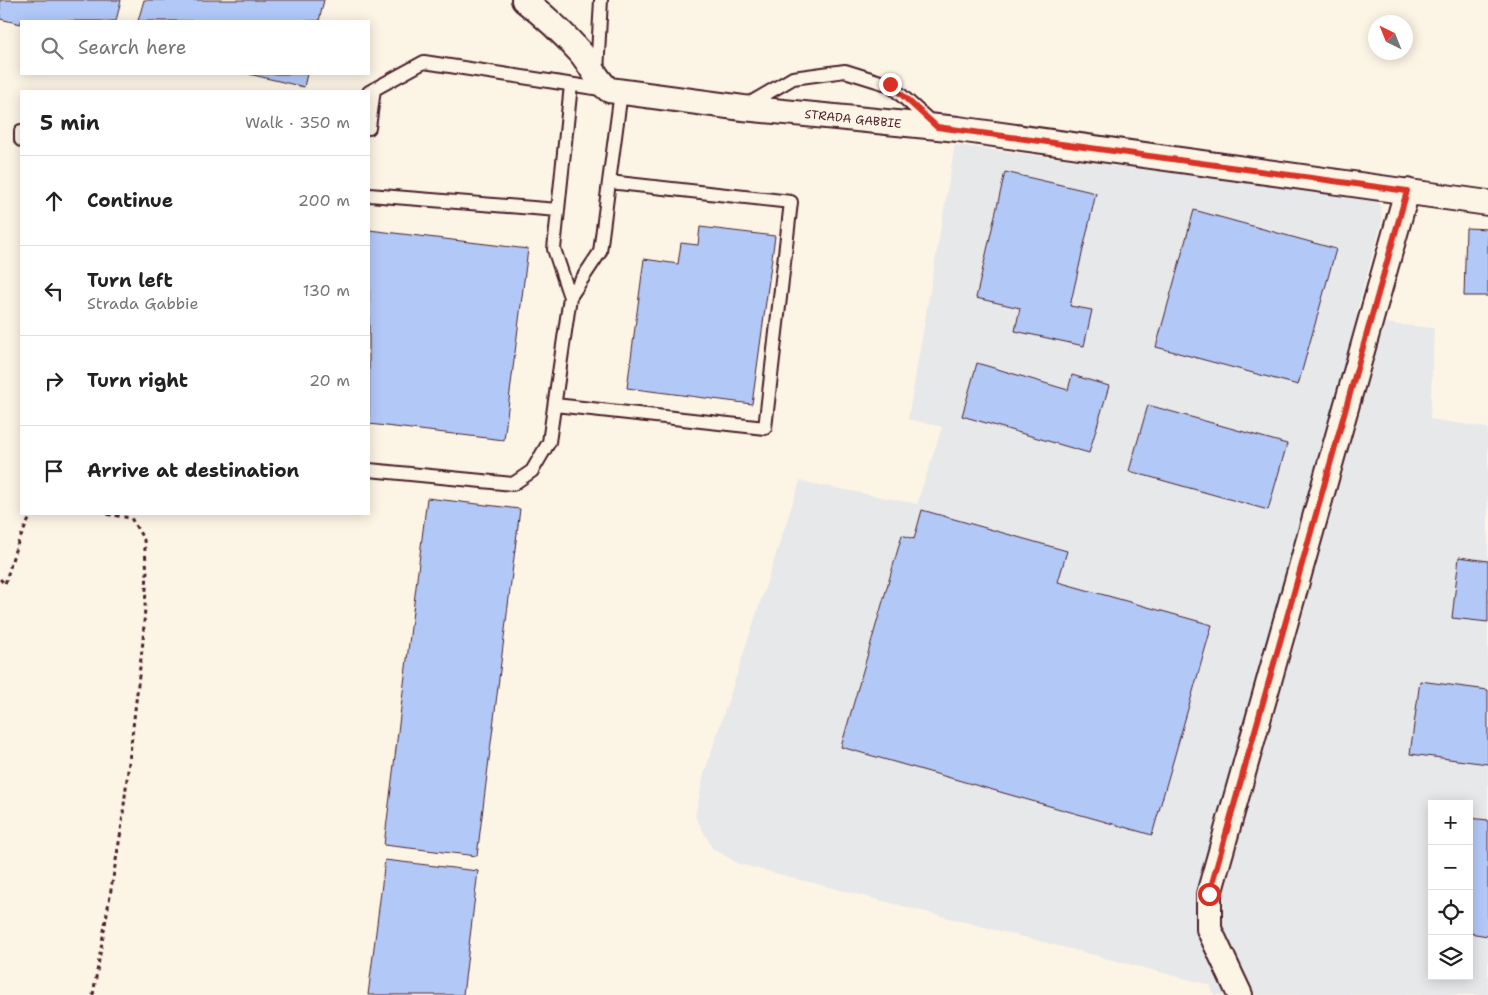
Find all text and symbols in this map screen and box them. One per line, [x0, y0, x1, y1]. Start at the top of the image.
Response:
north arrow [1368, 15, 1413, 60]
search box [20, 20, 370, 75]
icon: search [38, 34, 66, 62]
text: Search here [78, 35, 187, 60]
route end [879, 73, 902, 96]
street label: STRADA GABBIE [804, 106, 902, 132]
text: 5 min [40, 109, 100, 137]
text: Walk · 350 m [245, 112, 350, 133]
icon: ahead [40, 187, 68, 215]
text: Continue [87, 188, 173, 213]
text: 200 m [298, 190, 350, 211]
text: Turn left [87, 268, 173, 293]
icon: left [40, 277, 68, 305]
text: 130 m [303, 280, 350, 301]
text: Strada Gabbie [87, 293, 198, 314]
icon: right [40, 367, 68, 395]
text: Turn right [87, 368, 188, 393]
text: 20 m [309, 370, 350, 391]
icon: arrive [40, 457, 68, 485]
text: Arrive at destination [87, 458, 299, 483]
map controls [1428, 800, 1473, 980]
button: + [1428, 800, 1473, 845]
button: − [1428, 845, 1473, 890]
route start [1198, 883, 1221, 906]
button: locate [1428, 890, 1473, 935]
button: layers [1428, 935, 1473, 980]

